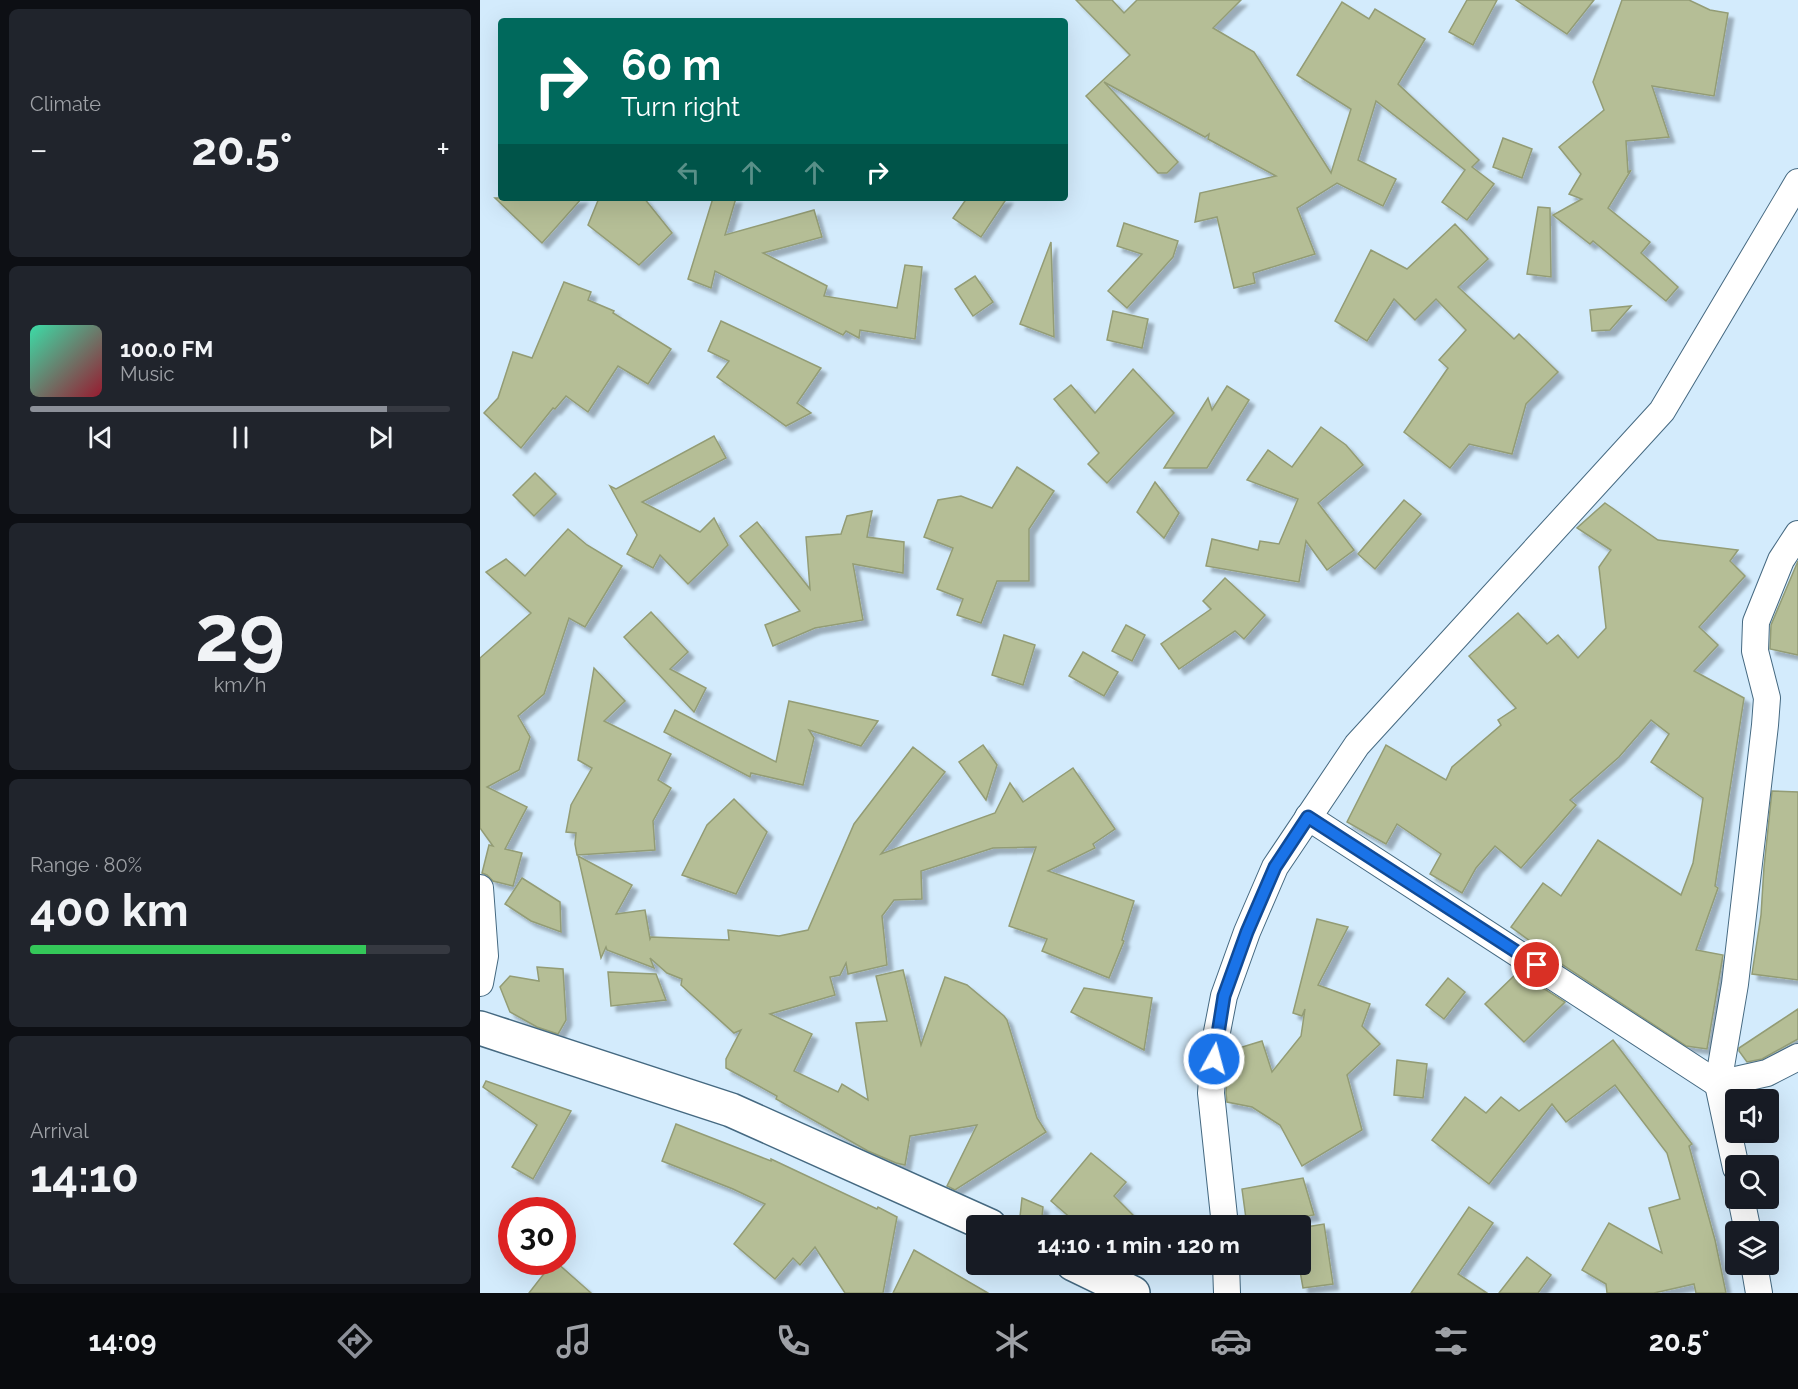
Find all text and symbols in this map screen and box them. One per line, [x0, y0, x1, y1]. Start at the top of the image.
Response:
text: 60 m [621, 41, 721, 90]
icon: right [522, 42, 600, 120]
text: Turn right [621, 91, 740, 122]
text: Climate [30, 92, 101, 116]
text: 20.5° [192, 123, 292, 176]
text: − [30, 130, 48, 169]
text: + [436, 130, 450, 169]
icon: left [672, 156, 705, 189]
icon: ahead [735, 156, 768, 189]
icon: ahead [798, 156, 831, 189]
icon: right [861, 156, 894, 189]
text: 100.0 FM [120, 336, 213, 362]
text: Music [120, 362, 174, 386]
icon: previous [84, 421, 117, 454]
icon: pause [224, 421, 257, 454]
icon: next [364, 421, 397, 454]
text: 29 [195, 588, 285, 679]
text: km/h [214, 673, 266, 697]
text: Range · 80% [30, 853, 142, 877]
text: 400 km [30, 884, 189, 937]
pin [1511, 939, 1562, 990]
icon: arrive [1520, 948, 1553, 981]
position arrow [1182, 1027, 1246, 1091]
map controls [1725, 1089, 1779, 1275]
button: sound [1725, 1089, 1779, 1143]
text: Arrival [30, 1119, 89, 1143]
text: 14:10 [30, 1150, 139, 1203]
button: search [1725, 1155, 1779, 1209]
speed limit sign: 30 [498, 1197, 576, 1275]
button: layers [1725, 1221, 1779, 1275]
text: 14:10 · 1 min · 120 m [1037, 1232, 1240, 1258]
icon: directions [334, 1320, 376, 1362]
icon: music [553, 1320, 595, 1362]
icon: phone [772, 1320, 814, 1362]
icon: climate [991, 1320, 1033, 1362]
icon: car [1210, 1320, 1252, 1362]
icon: filters [1430, 1320, 1472, 1362]
text: 14:09 [89, 1326, 157, 1357]
text: 20.5° [1649, 1326, 1709, 1357]

